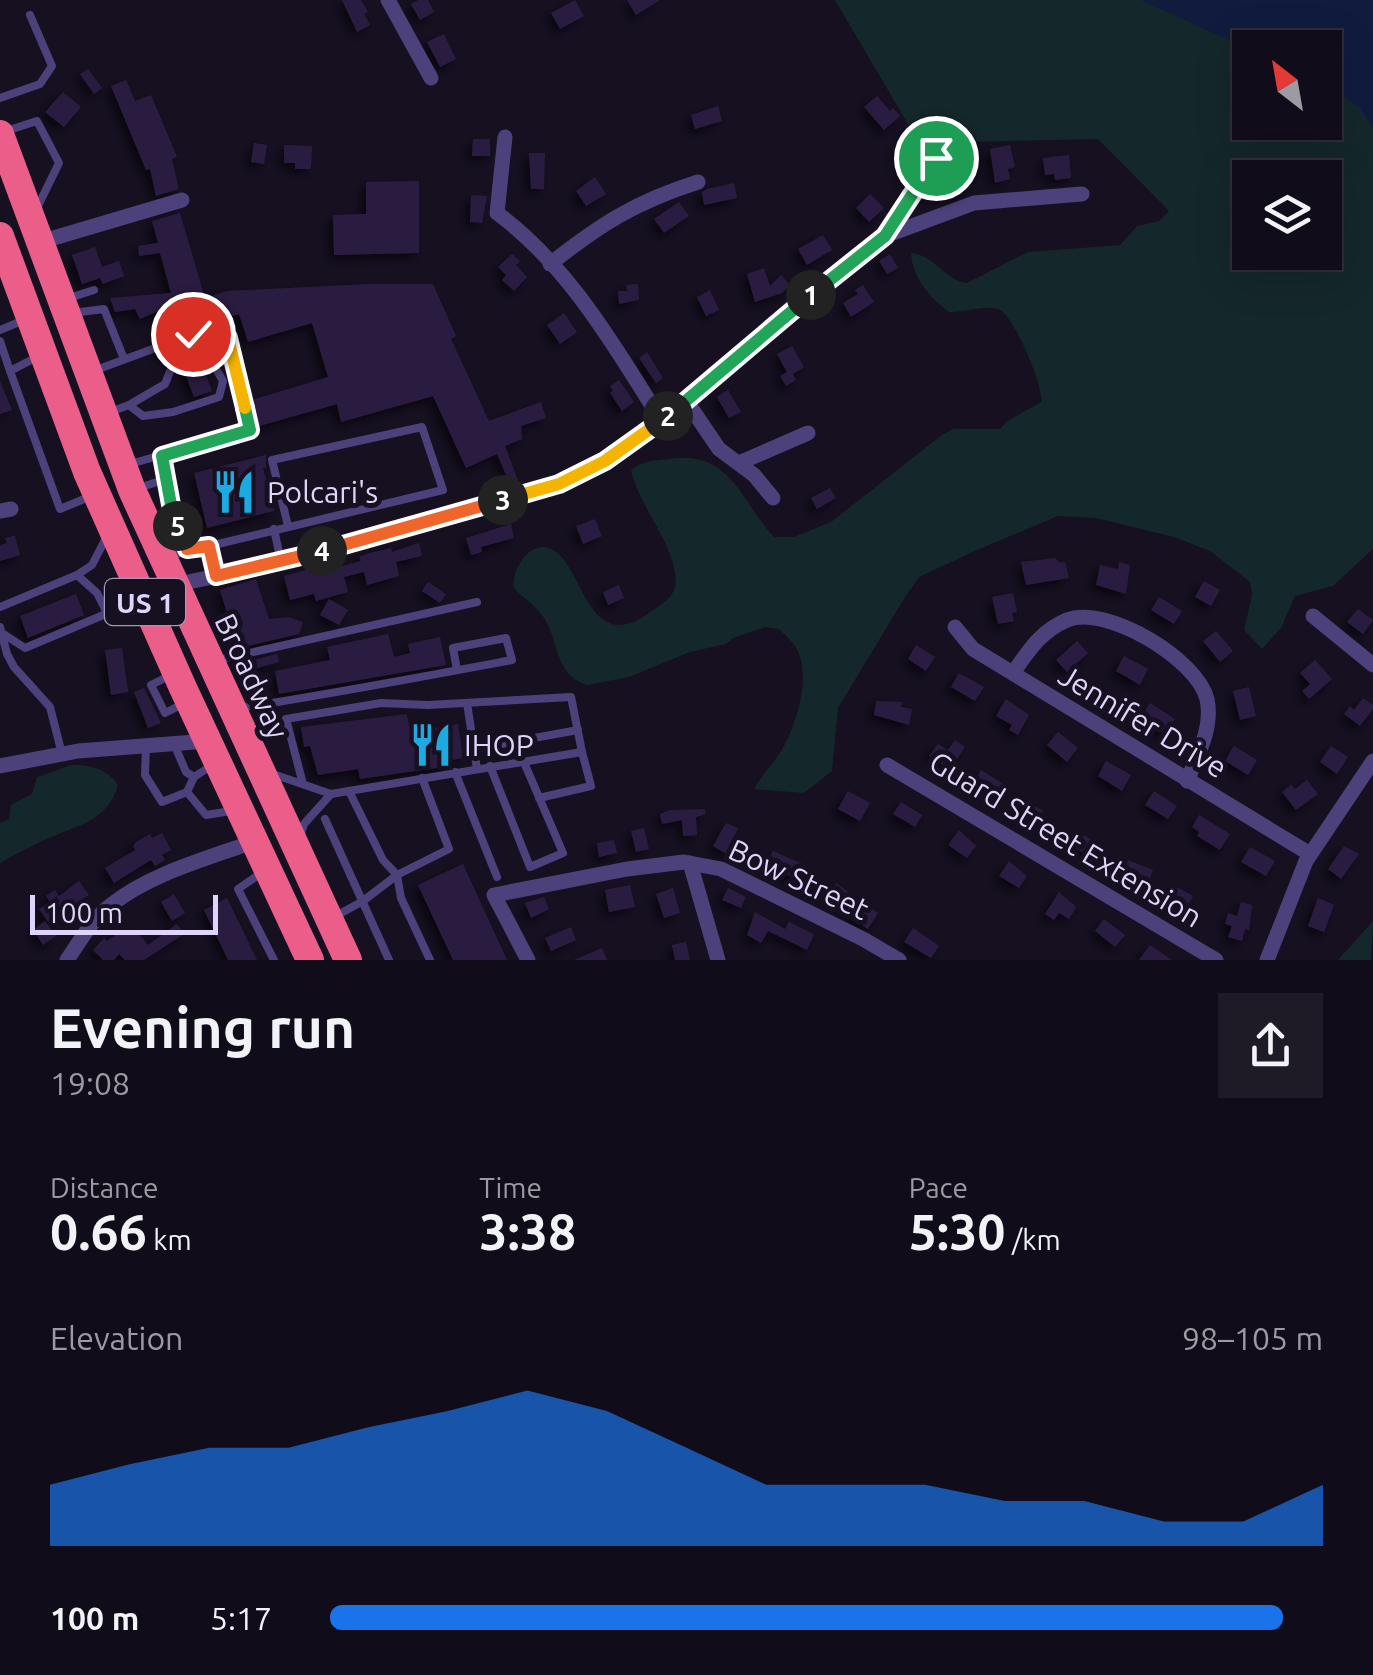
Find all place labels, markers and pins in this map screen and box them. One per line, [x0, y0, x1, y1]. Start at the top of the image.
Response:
pin [894, 116, 979, 201]
pin: 1 [786, 270, 836, 320]
pin [151, 292, 236, 377]
pin: 2 [643, 391, 693, 441]
restaurant icon: Polcari's [210, 468, 258, 516]
place label: Polcari's [267, 475, 378, 509]
pin: 3 [478, 475, 528, 525]
pin: 5 [153, 501, 203, 551]
pin: 4 [297, 526, 347, 576]
restaurant icon: IHOP [407, 721, 455, 769]
place label: IHOP [464, 728, 534, 762]

